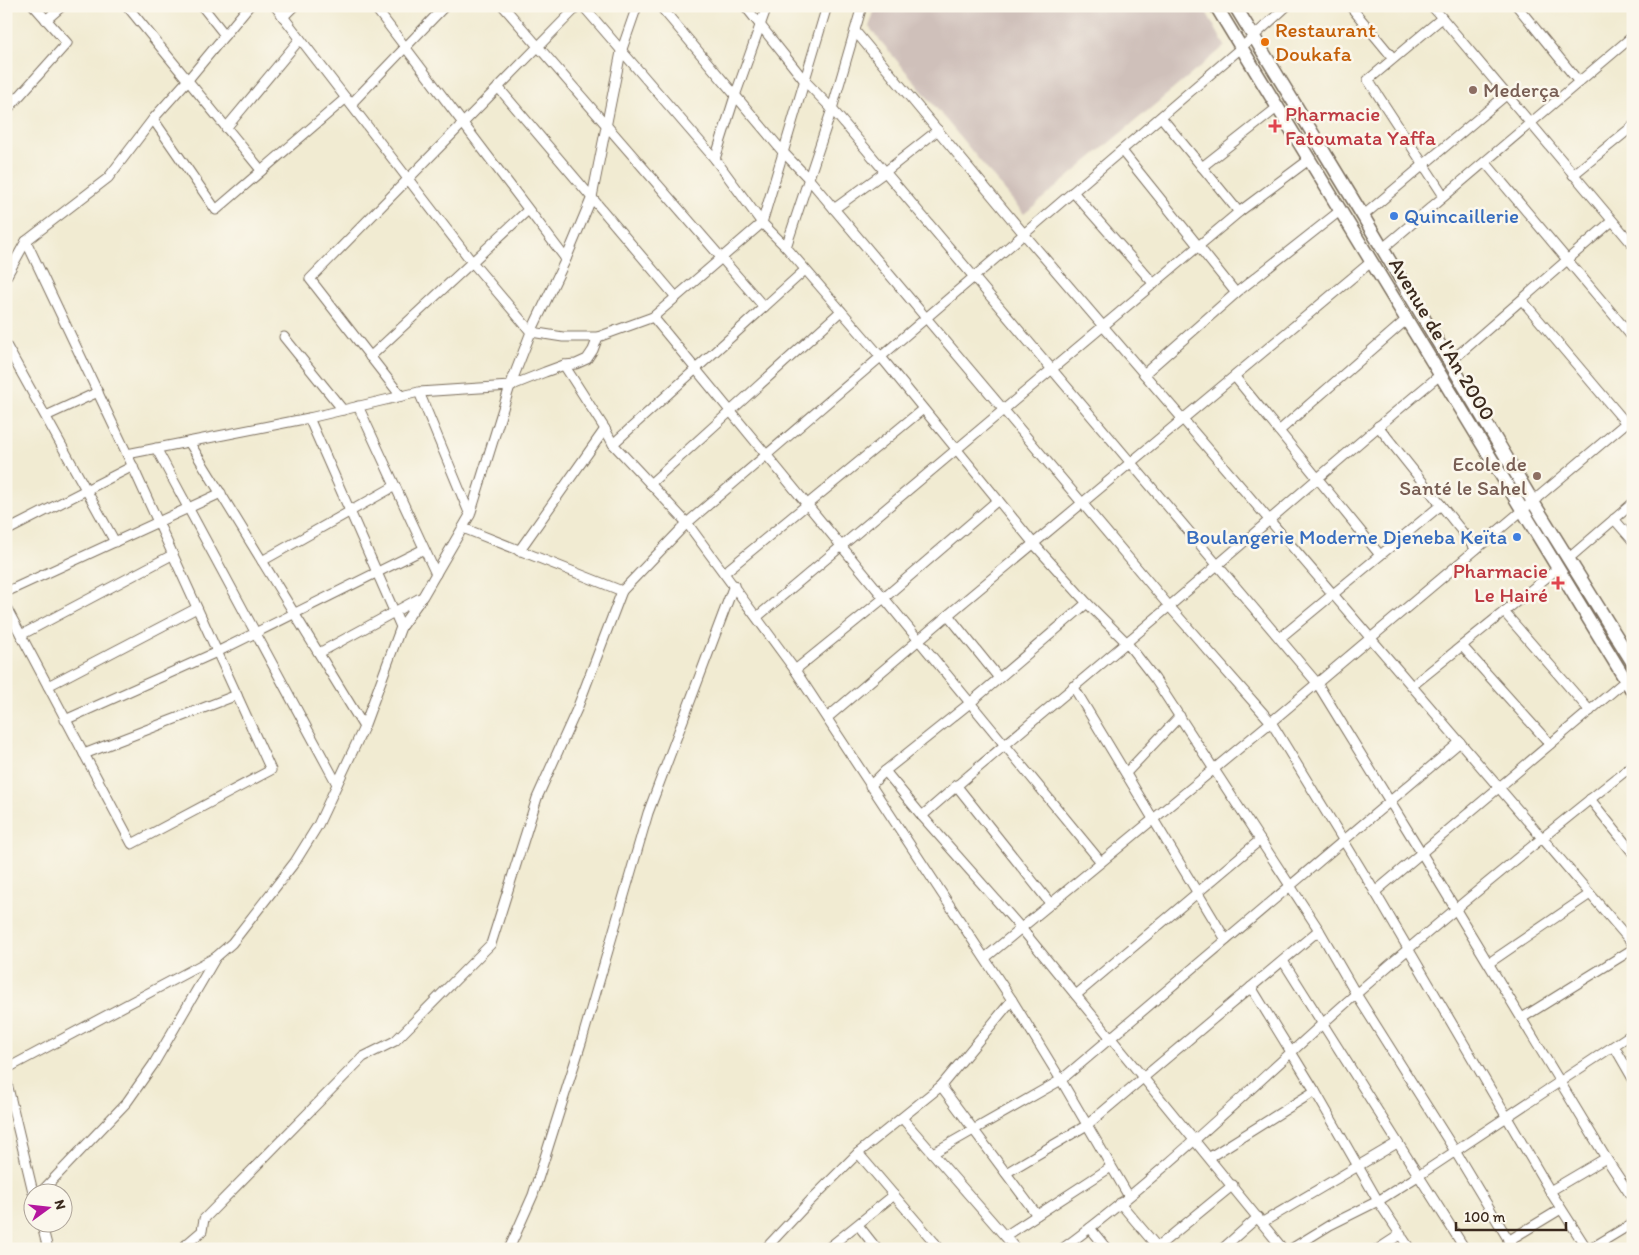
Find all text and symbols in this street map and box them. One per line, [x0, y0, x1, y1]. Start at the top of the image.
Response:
place label: Restaurant Doukafa [1275, 17, 1376, 66]
marker: Restaurant Doukafa [1259, 36, 1271, 48]
place label: Mederça [1483, 77, 1560, 102]
marker: Mederça [1467, 84, 1479, 96]
place label: Pharmacie Fatoumata Yaffa [1285, 101, 1436, 150]
marker: Pharmacie Fatoumata Yaffa [1269, 120, 1281, 132]
place label: Quincaillerie [1404, 203, 1519, 228]
marker: Quincaillerie [1388, 210, 1400, 222]
street label: Avenue de l'An 2000 [1384, 253, 1501, 425]
place label: Ecole de Santé le Sahel [1399, 451, 1527, 500]
marker: Ecole de Santé le Sahel [1531, 470, 1543, 482]
place label: Boulangerie Moderne Djeneba Keïta [1186, 524, 1507, 549]
marker: Boulangerie Moderne Djeneba Keïta [1511, 531, 1523, 543]
place label: Pharmacie Le Hairé [1453, 558, 1548, 607]
marker: Pharmacie Le Hairé [1552, 577, 1564, 589]
north arrow [22, 1182, 72, 1232]
text: N [51, 1198, 70, 1212]
scale bar [1456, 1200, 1566, 1232]
text: 100 m [1464, 1208, 1506, 1226]

